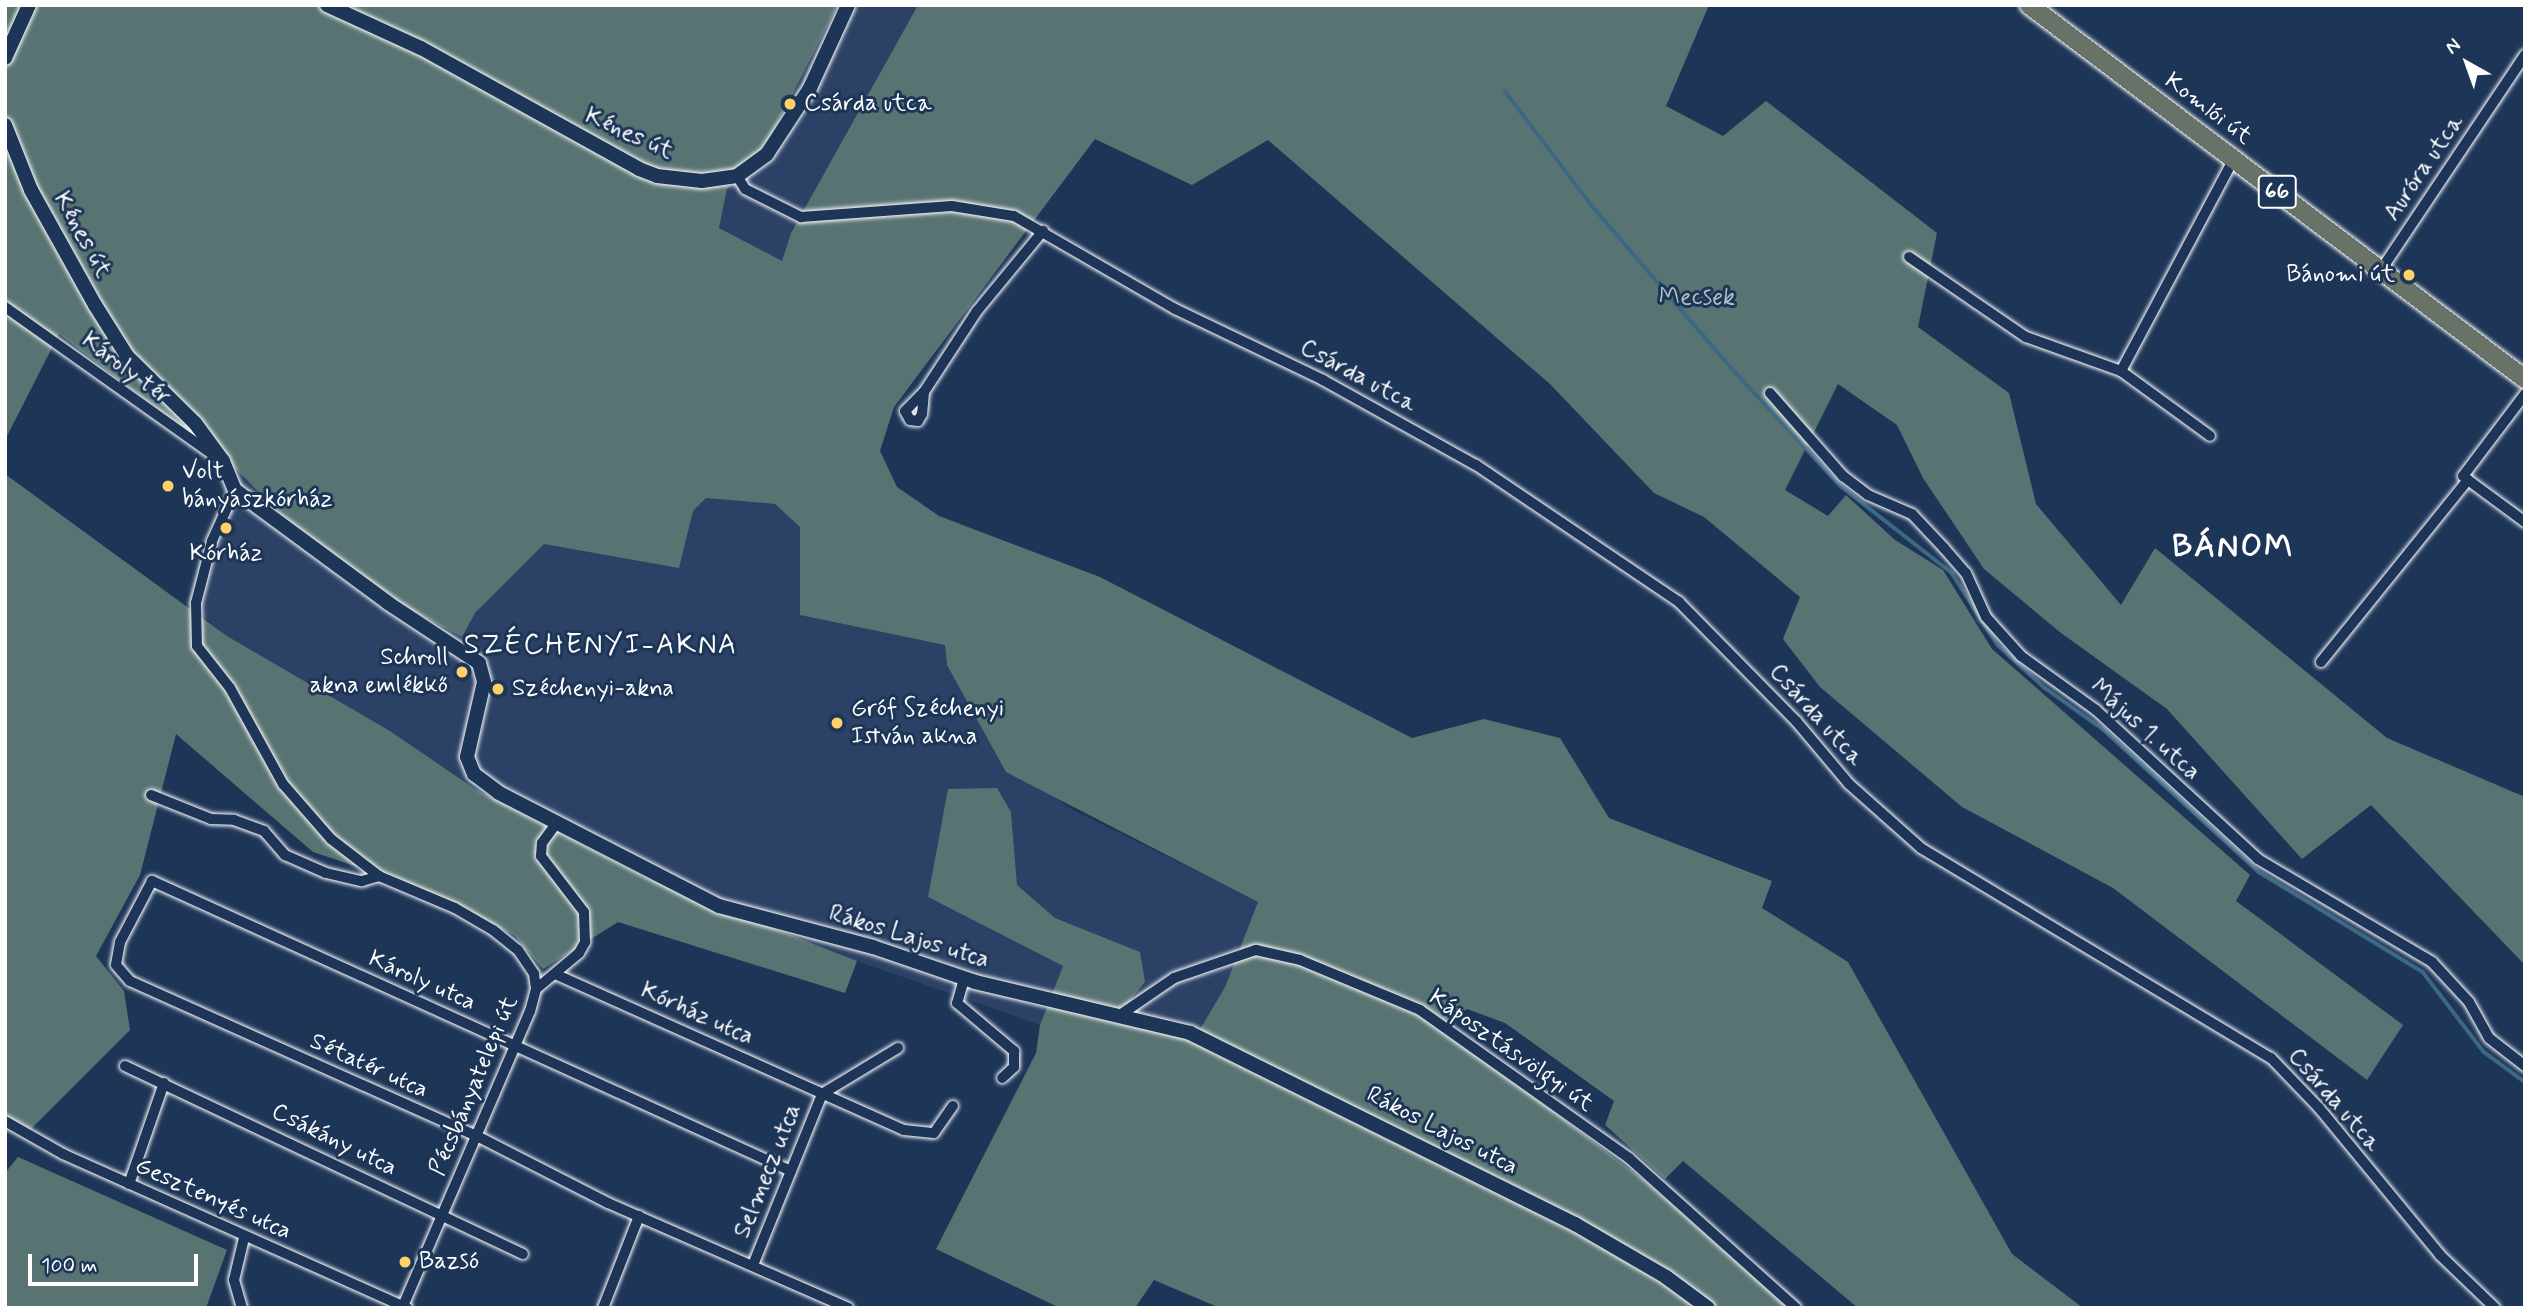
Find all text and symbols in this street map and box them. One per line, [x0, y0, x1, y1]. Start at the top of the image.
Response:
north arrow [2432, 28, 2502, 98]
text: N [2440, 33, 2466, 60]
street label: Komlói út [2159, 67, 2257, 151]
place label: Csárda utca [804, 90, 931, 118]
marker: Csárda utca [782, 96, 798, 112]
street label: Kénes út [580, 102, 678, 166]
street label: Auróra utca [2378, 109, 2470, 227]
road number: 66 [2258, 172, 2296, 211]
street label: Kénes út [47, 187, 117, 283]
place label: Bánomi út [2286, 261, 2395, 289]
marker: Bánomi út [2401, 267, 2417, 283]
park label: Mecsek [1659, 284, 1735, 312]
street label: Károly tér [75, 325, 177, 413]
street label: Csárda utca [1295, 333, 1421, 419]
place label: Volt bányászkórház [182, 458, 333, 514]
marker: Volt bányászkórház [160, 478, 176, 494]
marker: Kórház [218, 520, 234, 536]
district label: BÁNOM [2172, 528, 2294, 566]
place label: Kórház [189, 540, 263, 568]
district label: SZÉCHENYI-AKNA [468, 629, 734, 663]
place label: Schroll akna emlékkő [309, 644, 448, 700]
street label: Csárda utca [1763, 658, 1869, 772]
marker: Schroll akna emlékkő [454, 664, 470, 680]
street label: Május 1. utca [2084, 673, 2206, 787]
place label: Széchenyi-akna [512, 675, 674, 703]
marker: Széchenyi-akna [490, 681, 506, 697]
place label: Gróf Széchenyi István akna [851, 695, 1006, 751]
marker: Gróf Széchenyi István akna [829, 715, 845, 731]
street label: Rákos Lajos utca [822, 898, 996, 976]
street label: Károly utca [361, 943, 483, 1019]
street label: Kórház utca [633, 975, 761, 1053]
street label: Káposztásvölgyi út [1423, 983, 1599, 1119]
street label: Pécsbányatelepi út [423, 992, 525, 1180]
street label: Sétatér utca [302, 1026, 436, 1106]
street label: Csárda utca [2281, 1042, 2387, 1158]
street label: Rákos Lajos utca [1358, 1079, 1526, 1183]
street label: Csákány utca [264, 1096, 404, 1184]
street label: Selmecz utca [728, 1099, 808, 1243]
street label: Gesztenyés utca [127, 1150, 299, 1248]
scale bar [32, 1240, 201, 1284]
place label: Bazsó [419, 1248, 479, 1276]
text: 100 m [41, 1252, 97, 1280]
marker: Bazsó [397, 1254, 413, 1270]

